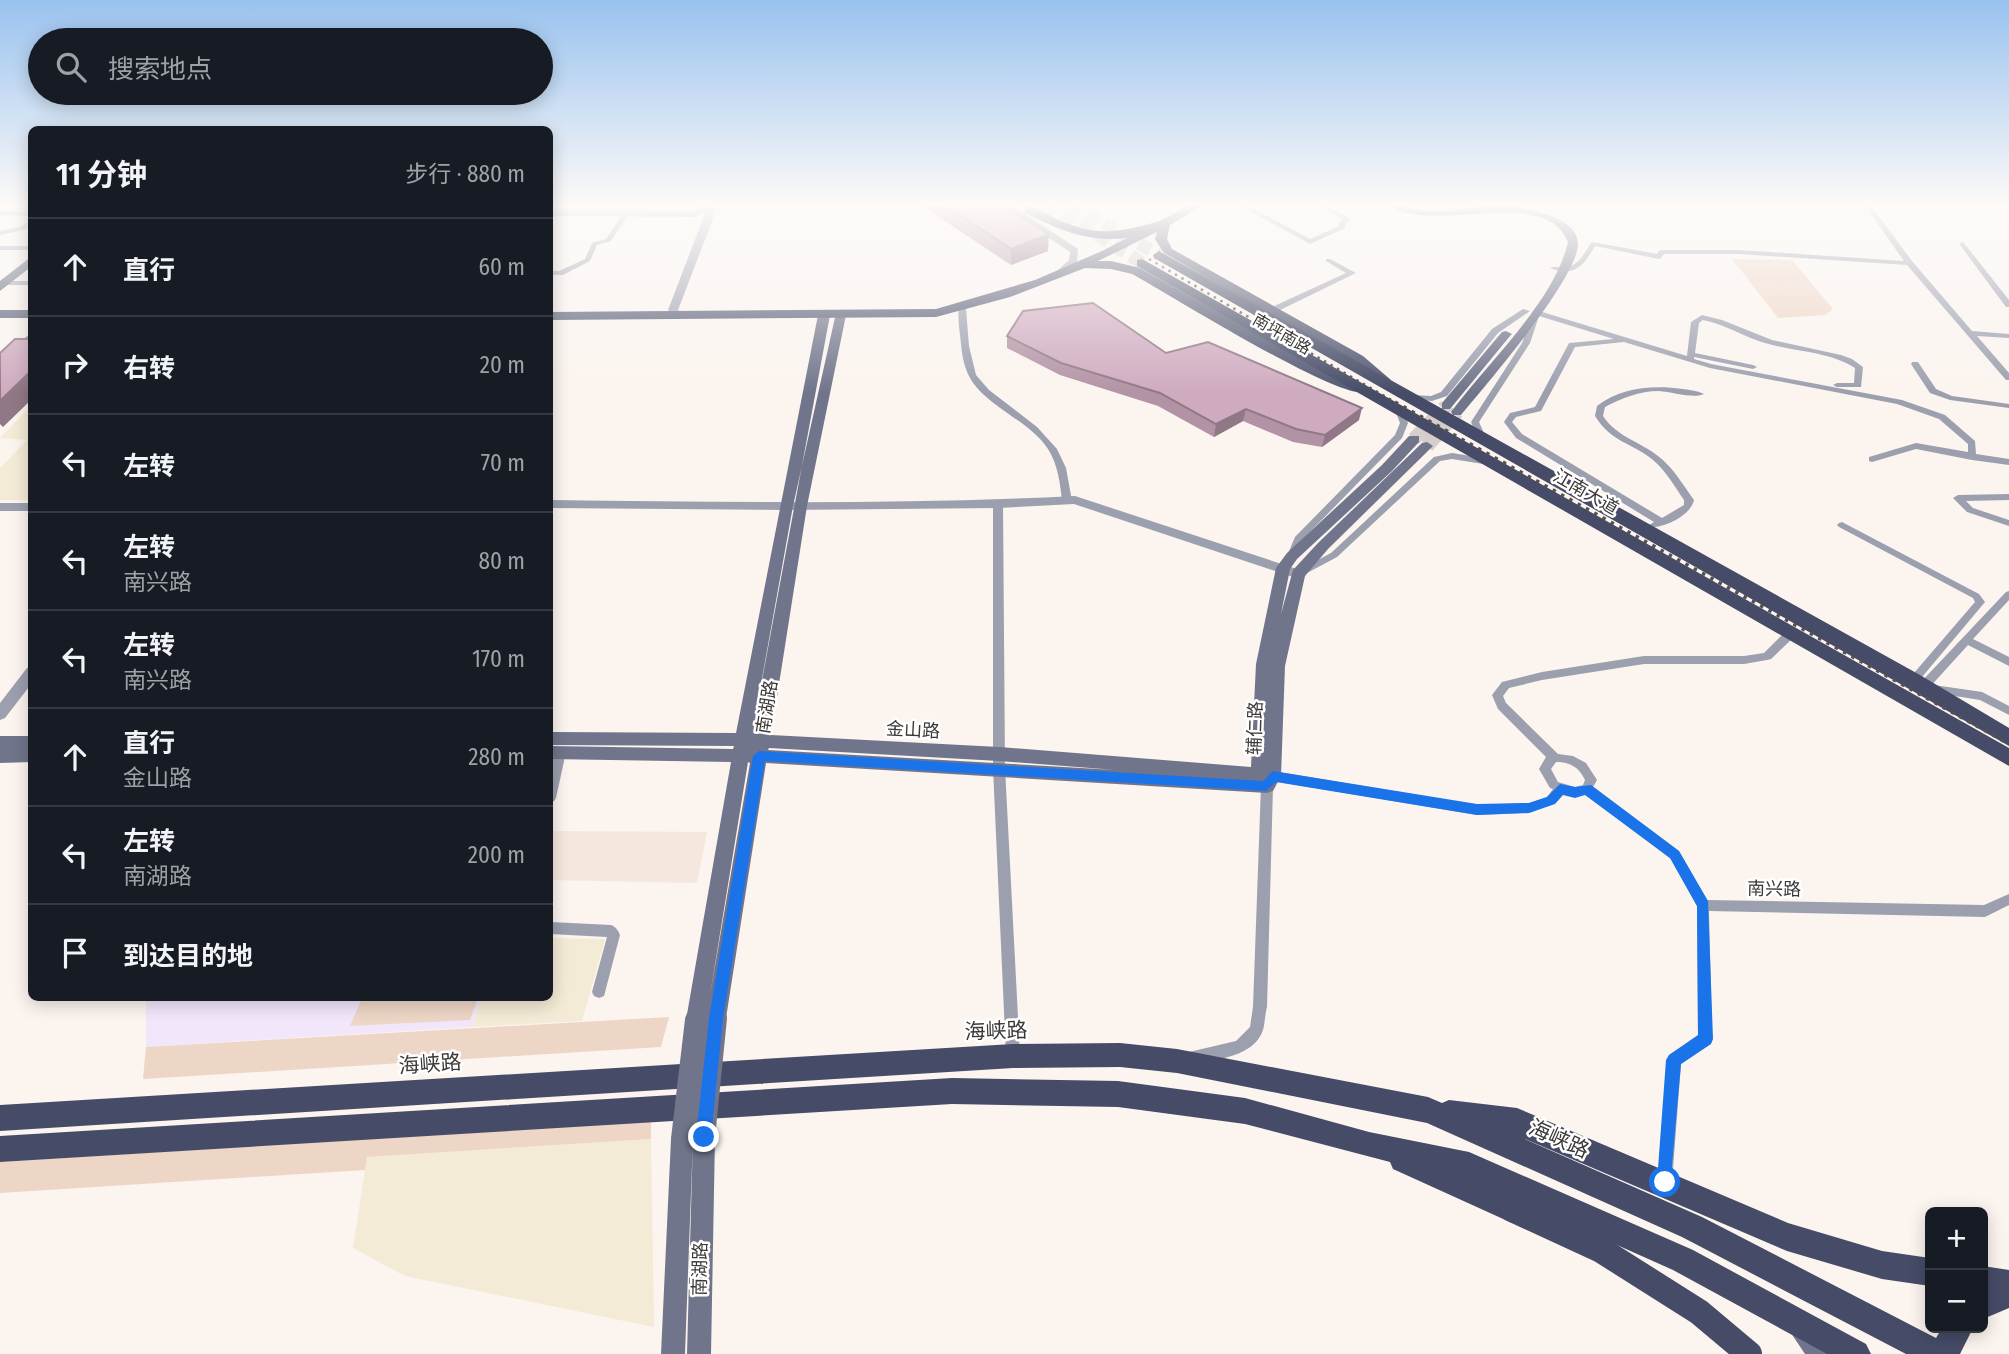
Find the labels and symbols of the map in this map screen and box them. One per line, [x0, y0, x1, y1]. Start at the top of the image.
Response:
street label: 南坪南路 [1250, 310, 1314, 358]
street label: 江南大道 [1549, 464, 1623, 520]
street label: 南湖路 [752, 679, 782, 735]
street label: 辅仁路 [1243, 701, 1267, 755]
street label: 金山路 [885, 718, 941, 742]
street label: 南兴路 [1747, 878, 1801, 900]
street label: 海峡路 [964, 1017, 1028, 1045]
street label: 海峡路 [398, 1049, 462, 1079]
street label: 海峡路 [1525, 1114, 1593, 1164]
route end [688, 1121, 719, 1152]
route start [1649, 1166, 1680, 1197]
street label: 南湖路 [689, 1242, 711, 1296]

